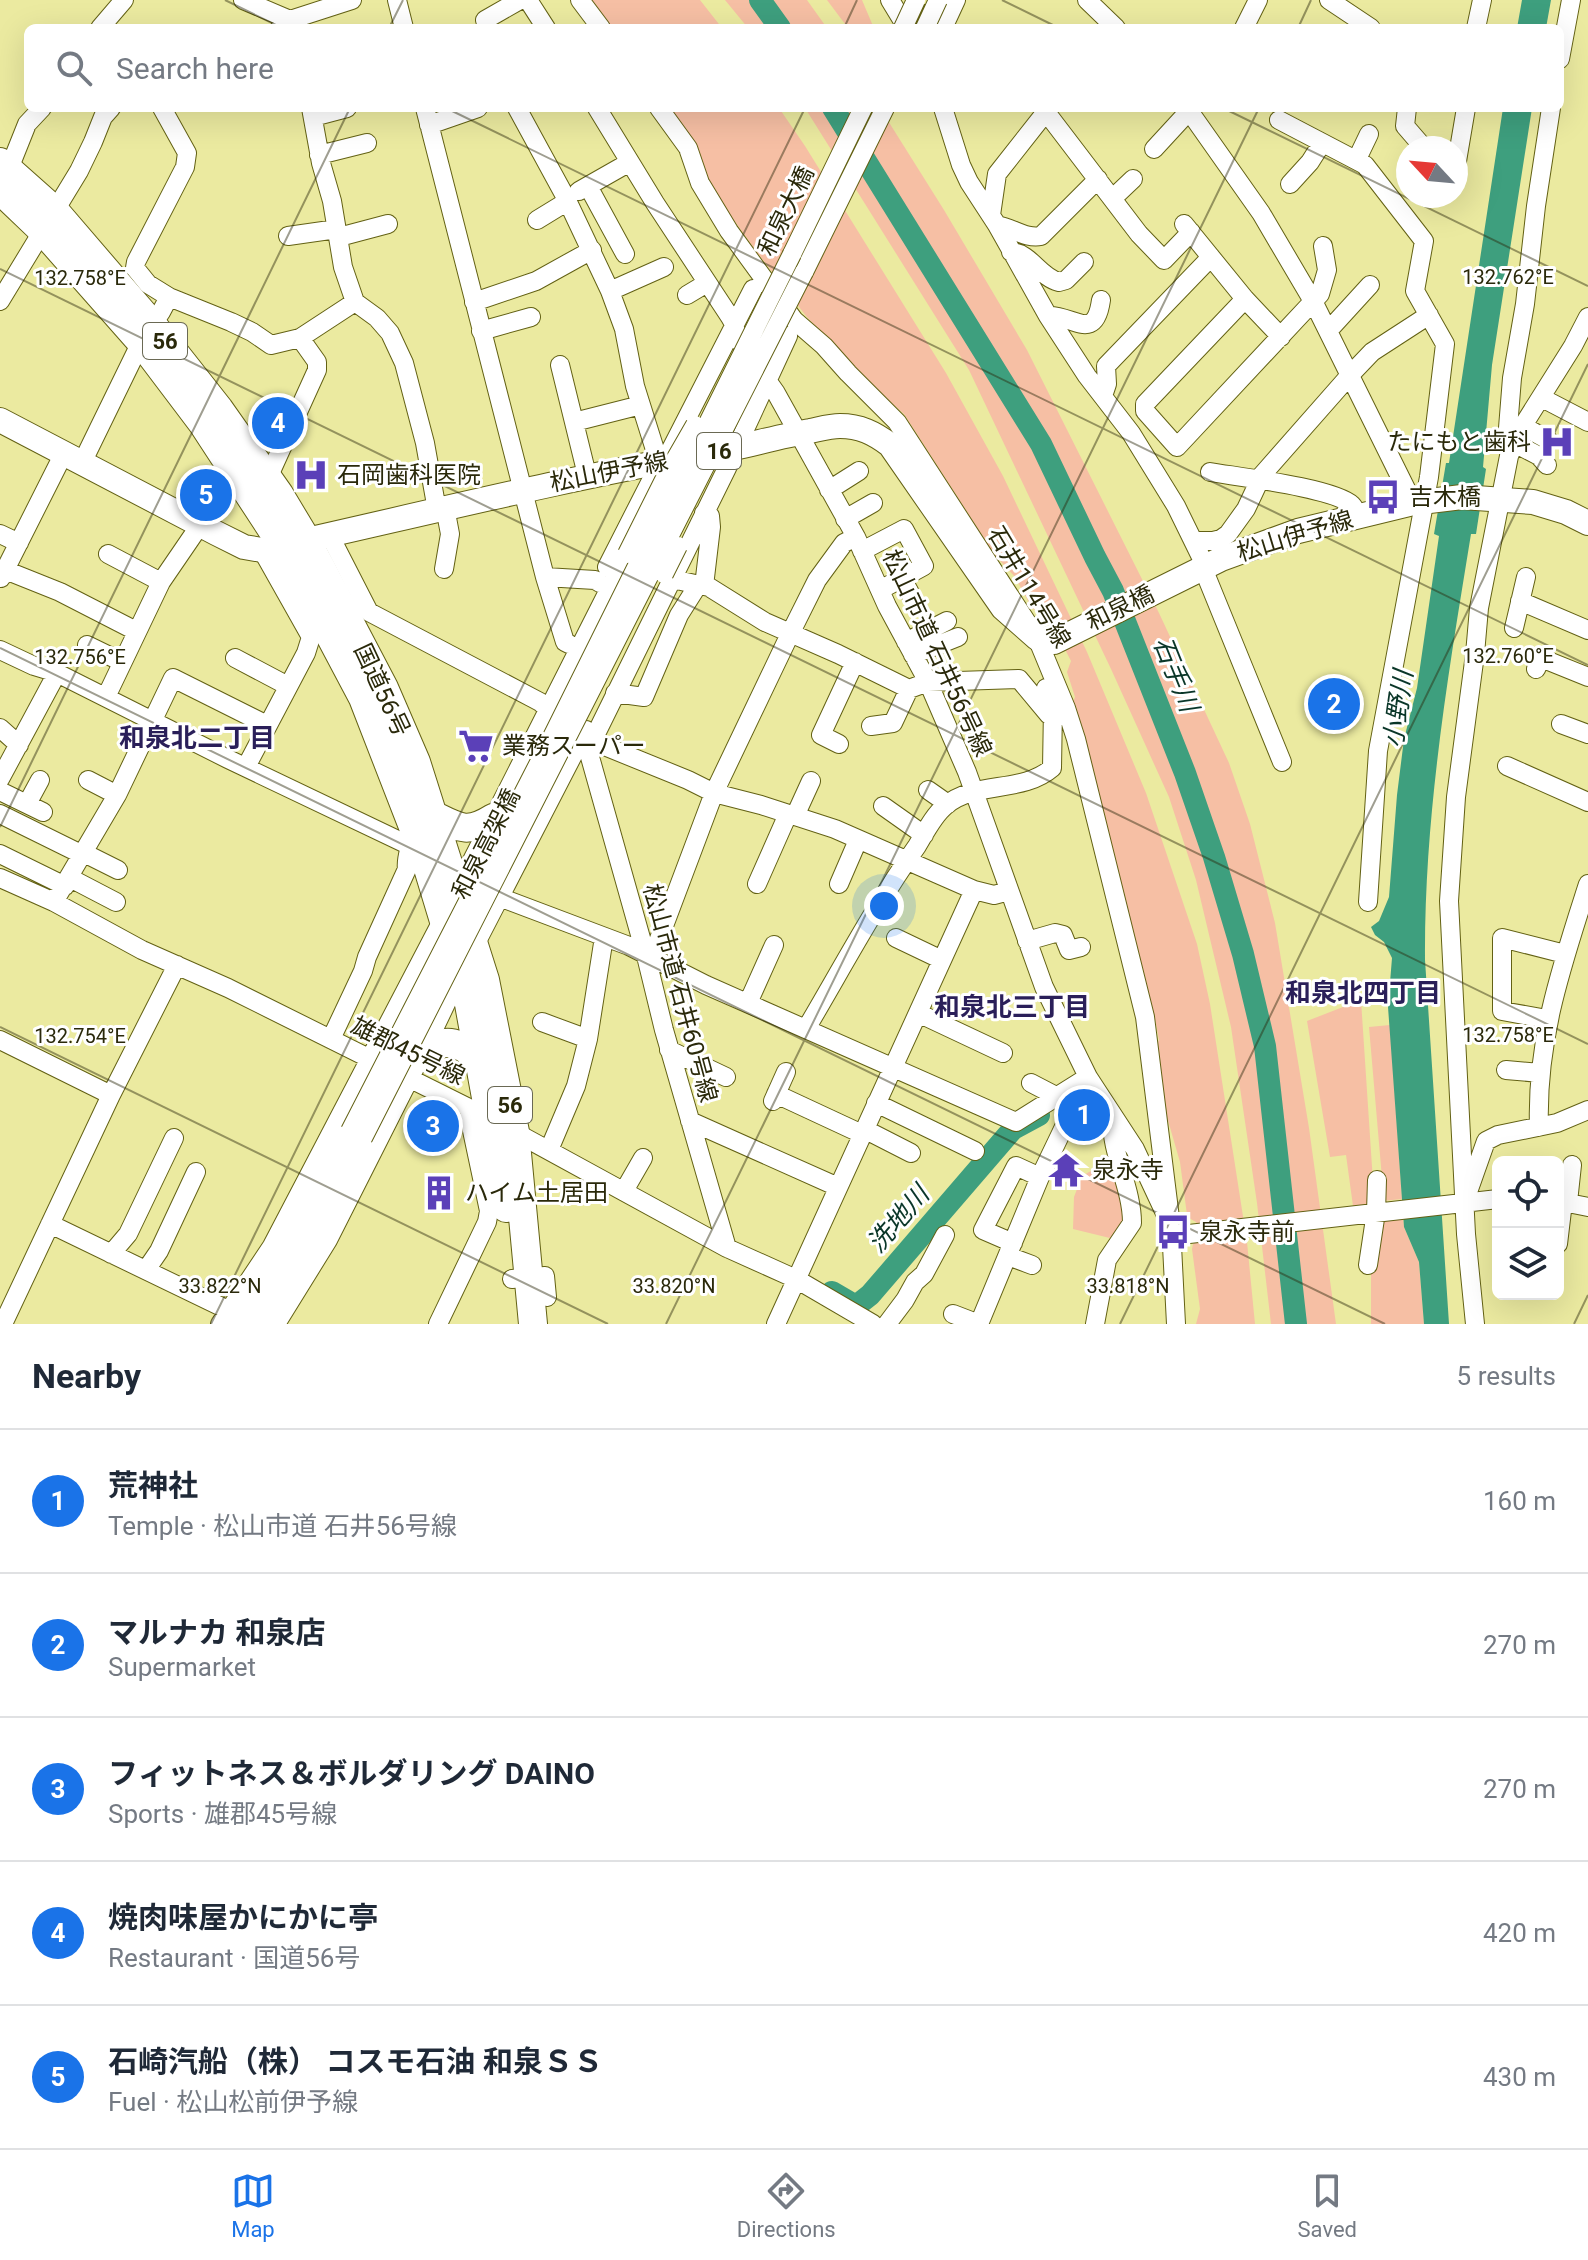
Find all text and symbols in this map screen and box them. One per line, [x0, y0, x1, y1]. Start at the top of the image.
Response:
search box [24, 24, 1564, 112]
icon: search [52, 46, 96, 90]
text: Search here [116, 51, 274, 86]
north arrow [1396, 136, 1468, 208]
street label: 和泉大橋 [752, 162, 820, 260]
text: 132.762°E [1462, 265, 1554, 289]
text: 132.758°E [34, 266, 126, 290]
road number: 56 [143, 323, 187, 359]
pin: 4 [252, 393, 304, 453]
hospital icon: たにもと歯科 [1538, 423, 1576, 461]
place label: たにもと歯科 [1387, 428, 1531, 456]
road number: 16 [697, 433, 741, 469]
street label: 松山伊予線 [547, 447, 671, 497]
hospital icon: 石岡歯科医院 [292, 456, 330, 494]
place label: 石岡歯科医院 [337, 461, 481, 489]
pin: 5 [180, 465, 232, 525]
bus stop icon: 吉木橋 [1364, 478, 1402, 516]
place label: 吉木橋 [1409, 483, 1481, 511]
street label: 松山伊予線 [1234, 505, 1356, 567]
street label: 石井114号線 [982, 521, 1076, 653]
street label: 松山市道 石井56号線 [877, 545, 997, 761]
street label: 和泉橋 [1082, 580, 1158, 636]
water label: 石手川 [1147, 632, 1206, 719]
street label: 国道56号 [348, 639, 416, 741]
text: 132.760°E [1462, 644, 1554, 668]
text: 132.756°E [34, 645, 126, 669]
water label: 小野川 [1378, 665, 1419, 750]
pin: 2 [1308, 674, 1360, 734]
district label: 和泉北二丁目 [119, 723, 275, 753]
supermarket icon: 業務スーパー [457, 727, 495, 765]
place label: 業務スーパー [502, 732, 646, 760]
street label: 和泉高架橋 [446, 784, 526, 904]
street label: 松山市道 石井60号線 [637, 881, 723, 1105]
your location [864, 886, 904, 926]
district label: 和泉北四丁目 [1285, 978, 1441, 1008]
district label: 和泉北三丁目 [934, 992, 1090, 1022]
street label: 雄郡45号線 [347, 1011, 469, 1091]
text: 132.758°E [1462, 1023, 1554, 1047]
text: 132.754°E [34, 1024, 126, 1048]
pin: 1 [1058, 1085, 1110, 1145]
road number: 56 [488, 1087, 532, 1123]
pin: 3 [407, 1096, 459, 1156]
temple icon: 泉永寺 [1047, 1151, 1085, 1189]
place label: 泉永寺 [1092, 1156, 1164, 1184]
map controls [1492, 1156, 1564, 1300]
button: locate [1492, 1156, 1564, 1228]
building icon: ハイム土居田 [420, 1174, 458, 1212]
water label: 洗地川 [861, 1177, 937, 1258]
place label: ハイム土居田 [465, 1179, 608, 1207]
bus stop icon: 泉永寺前 [1154, 1213, 1192, 1251]
place label: 泉永寺前 [1199, 1218, 1295, 1246]
button: layers [1492, 1228, 1564, 1300]
text: 33.822°N [178, 1274, 262, 1298]
text: 33.820°N [632, 1274, 716, 1298]
text: 33.818°N [1086, 1274, 1170, 1298]
text: Nearby [32, 1356, 141, 1396]
text: 5 results [1457, 1361, 1556, 1391]
text: 荒神社 [108, 1468, 198, 1503]
text: 1 [51, 1486, 65, 1516]
text: 160 m [1483, 1486, 1556, 1516]
text: Temple · 松山市道 石井56号線 [108, 1511, 457, 1541]
text: マルナカ 和泉店 [108, 1615, 325, 1650]
text: 2 [51, 1630, 65, 1660]
text: 270 m [1483, 1630, 1556, 1660]
text: Supermarket [108, 1652, 256, 1682]
text: フィットネス＆ボルダリング DAINO [108, 1756, 595, 1791]
text: 3 [51, 1774, 65, 1804]
text: 270 m [1483, 1774, 1556, 1804]
text: Sports · 雄郡45号線 [108, 1799, 337, 1829]
text: 焼肉味屋かにかに亭 [108, 1900, 378, 1935]
text: 4 [51, 1918, 65, 1948]
text: 420 m [1483, 1918, 1556, 1948]
text: Restaurant · 国道56号 [108, 1943, 360, 1973]
text: 石崎汽船（株） コスモ石油 和泉ＳＳ [108, 2044, 603, 2079]
text: 5 [51, 2062, 65, 2092]
text: 430 m [1483, 2062, 1556, 2092]
text: Fuel · 松山松前伊予線 [108, 2087, 358, 2117]
tab: Map [231, 2169, 275, 2242]
tab: Directions [737, 2169, 836, 2242]
tab: Saved [1298, 2169, 1357, 2242]

